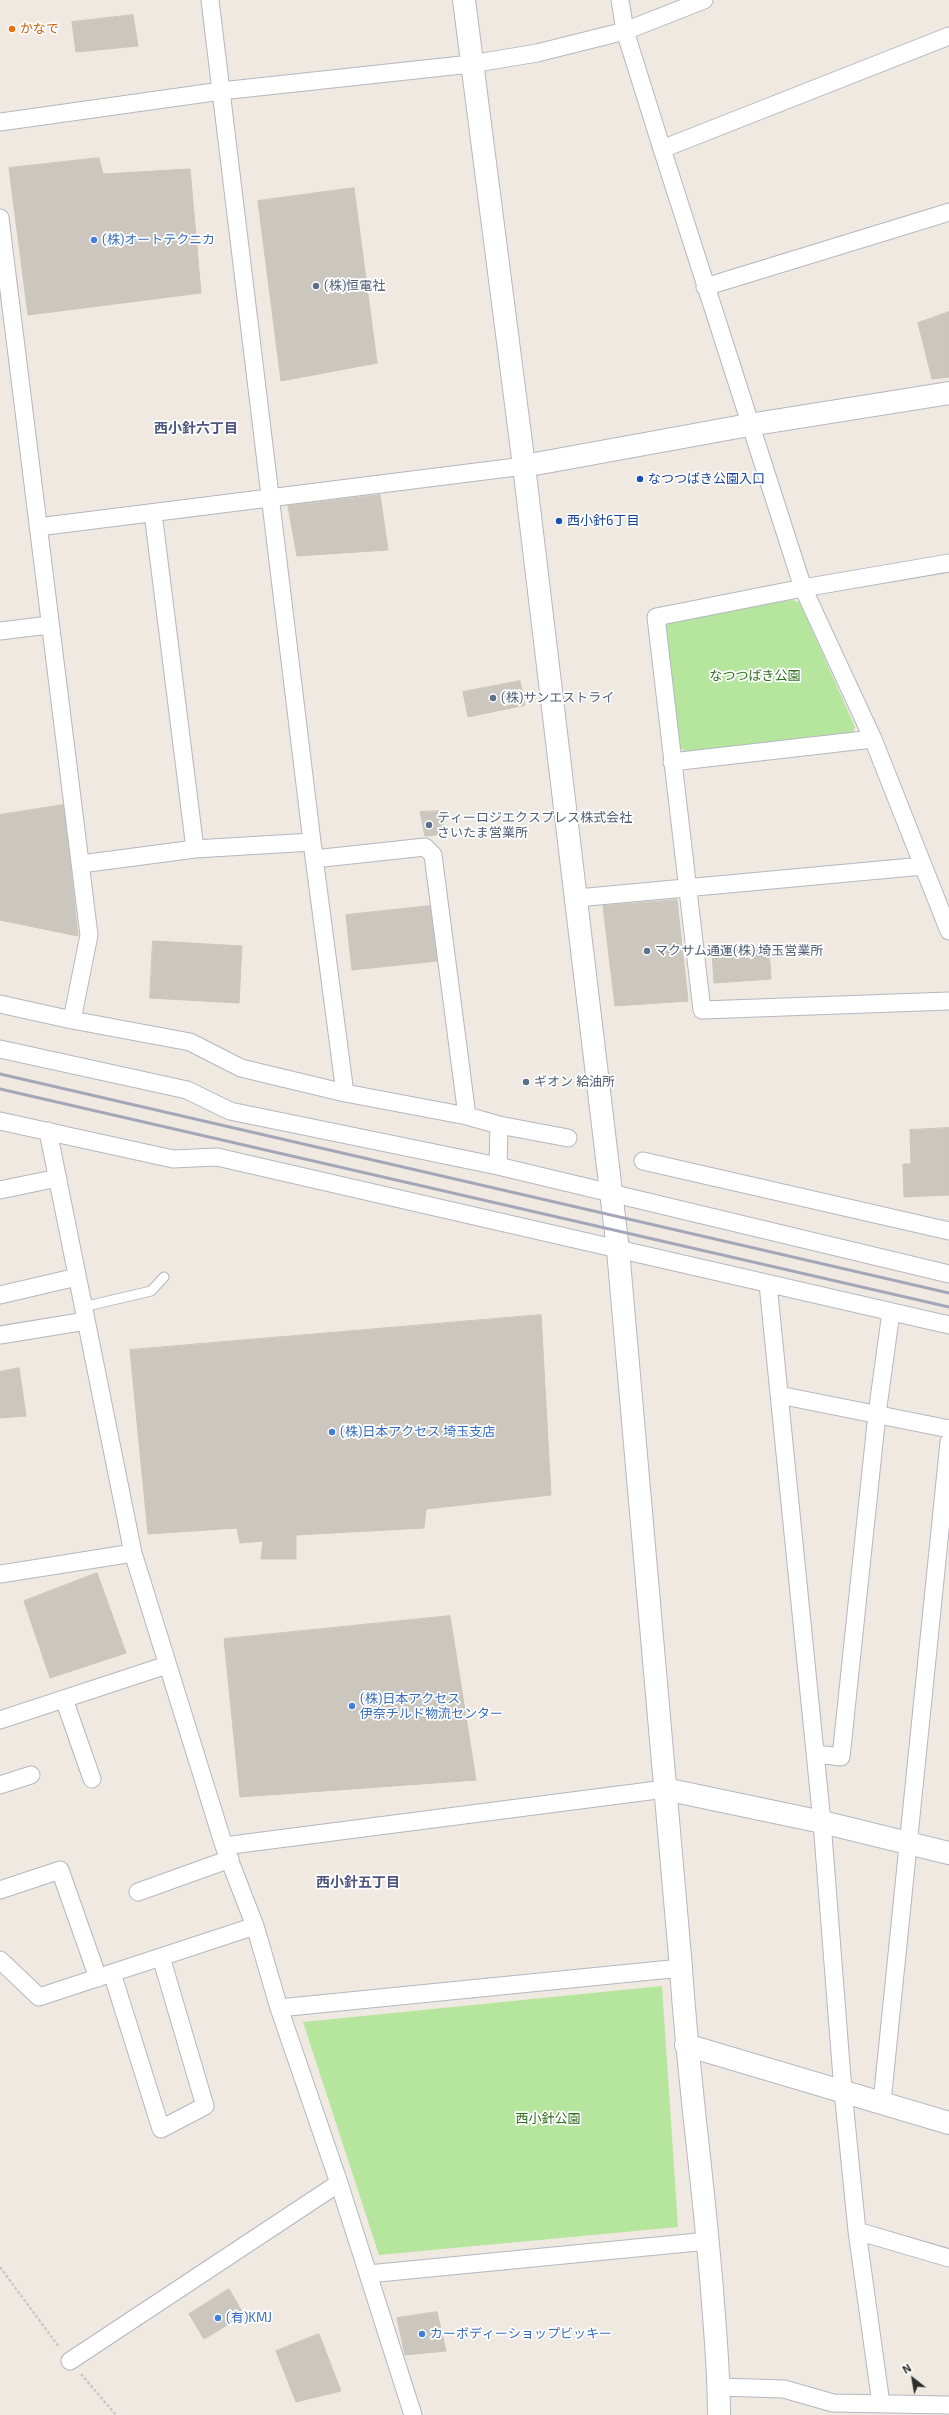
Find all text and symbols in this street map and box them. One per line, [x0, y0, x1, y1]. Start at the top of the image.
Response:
place label: かなで [20, 21, 59, 37]
marker: かなで [7, 24, 17, 34]
place label: (株)オートテクニカ [102, 232, 215, 248]
marker: (株)オートテクニカ [89, 235, 99, 245]
place label: (株)恒電社 [324, 278, 385, 294]
marker: (株)恒電社 [311, 281, 321, 291]
district label: 西小針六丁目 [154, 420, 238, 436]
place label: なつつばき公園入口 [648, 471, 765, 487]
marker: なつつばき公園入口 [635, 474, 645, 484]
place label: 西小針6丁目 [567, 513, 639, 529]
marker: 西小針6丁目 [554, 516, 564, 526]
park label: なつつばき公園 [710, 668, 800, 684]
place label: (株)サンエストライ [501, 690, 614, 706]
marker: (株)サンエストライ [488, 693, 498, 703]
place label: ティーロジエクスプレス株式会社 さいたま営業所 [437, 810, 632, 841]
marker: ティーロジエクスプレス株式会社 さいたま営業所 [424, 820, 434, 830]
place label: マクサム通運(株) 埼玉営業所 [655, 943, 823, 959]
marker: マクサム通運(株) 埼玉営業所 [642, 946, 652, 956]
place label: ギオン 給油所 [534, 1074, 615, 1090]
marker: ギオン 給油所 [521, 1077, 531, 1087]
place label: (株)日本アクセス 埼玉支店 [340, 1424, 495, 1440]
marker: (株)日本アクセス 埼玉支店 [327, 1427, 337, 1437]
place label: (株)日本アクセス 伊奈チルド物流センター [360, 1691, 503, 1722]
marker: (株)日本アクセス 伊奈チルド物流センター [347, 1701, 357, 1711]
district label: 西小針五丁目 [316, 1874, 400, 1890]
park label: 西小針公園 [516, 2111, 580, 2127]
place label: (有)KMJ [226, 2310, 272, 2326]
marker: (有)KMJ [213, 2313, 223, 2323]
place label: カーボディーショップビッキー [430, 2326, 612, 2342]
marker: カーボディーショップビッキー [417, 2329, 427, 2339]
north arrow [893, 2359, 933, 2399]
text: N [900, 2361, 913, 2376]

